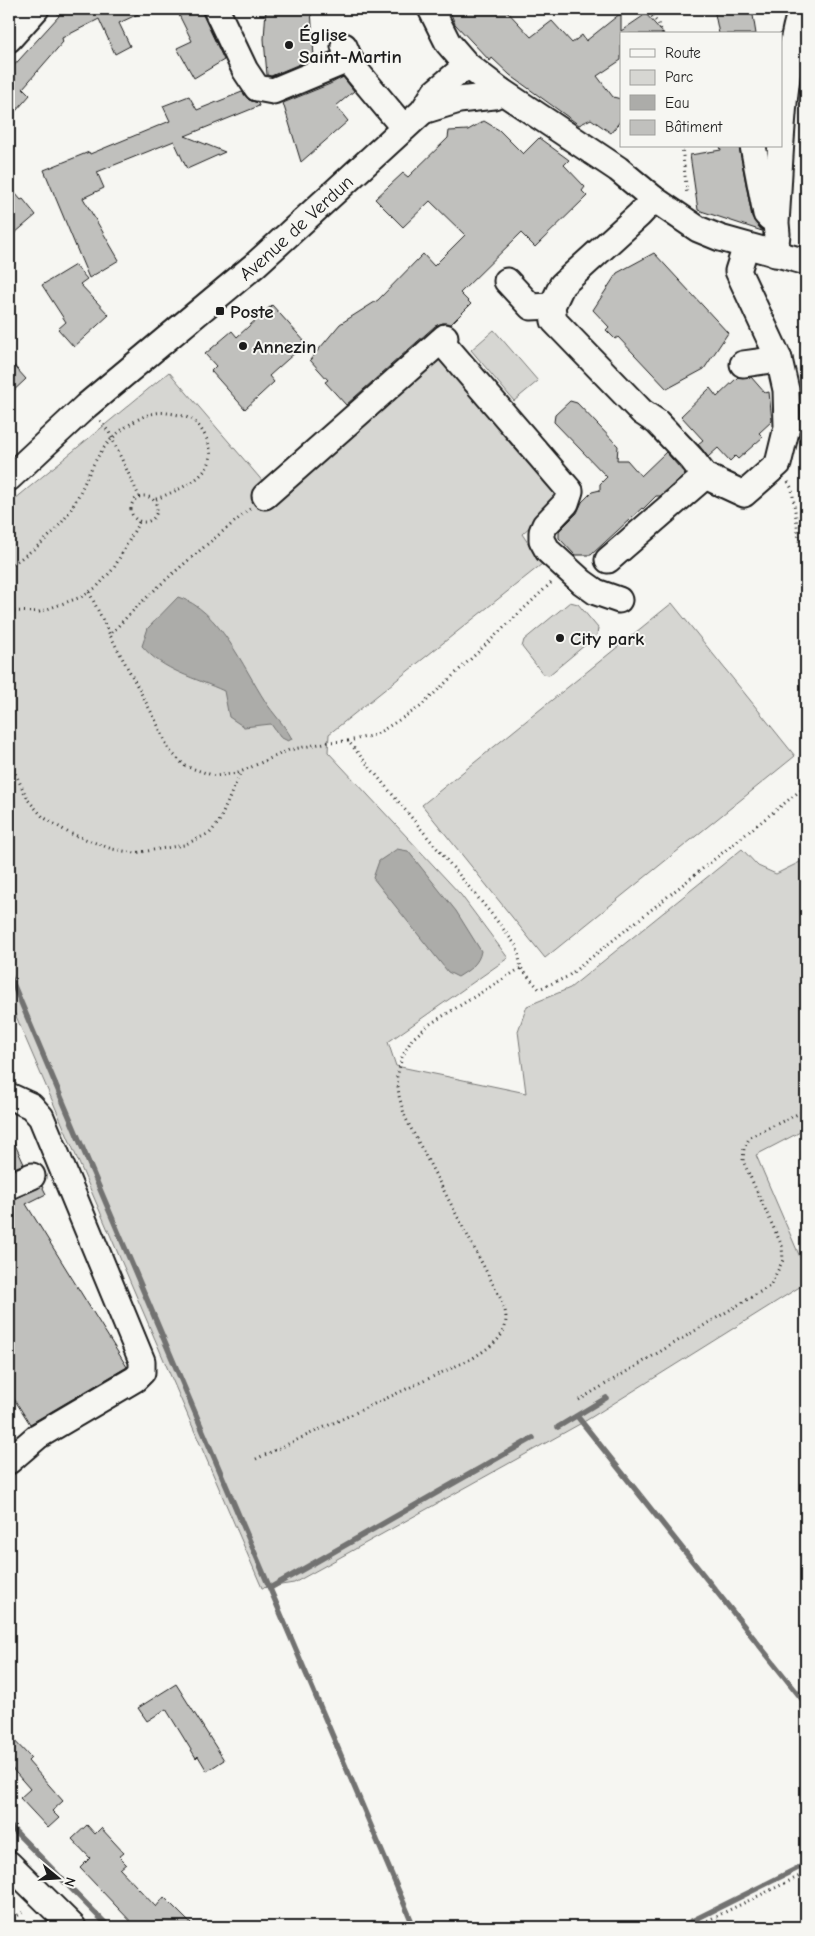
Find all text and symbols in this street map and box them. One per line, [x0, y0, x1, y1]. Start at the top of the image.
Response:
place label: Église Saint-Martin [299, 24, 402, 68]
legend [620, 32, 782, 148]
marker: Église Saint-Martin [283, 39, 295, 51]
text: Route [665, 44, 701, 62]
text: Parc [665, 68, 693, 86]
text: Eau [665, 94, 689, 112]
text: Bâtiment [665, 118, 723, 136]
street label: Avenue de Verdun [235, 171, 358, 285]
place label: Poste [230, 301, 274, 323]
marker: Poste [214, 305, 226, 317]
place label: Annezin [253, 336, 317, 358]
marker: Annezin [237, 340, 249, 352]
place label: City park [570, 628, 645, 650]
marker: City park [554, 632, 566, 644]
north arrow [32, 1854, 82, 1904]
text: N [60, 1875, 79, 1889]

